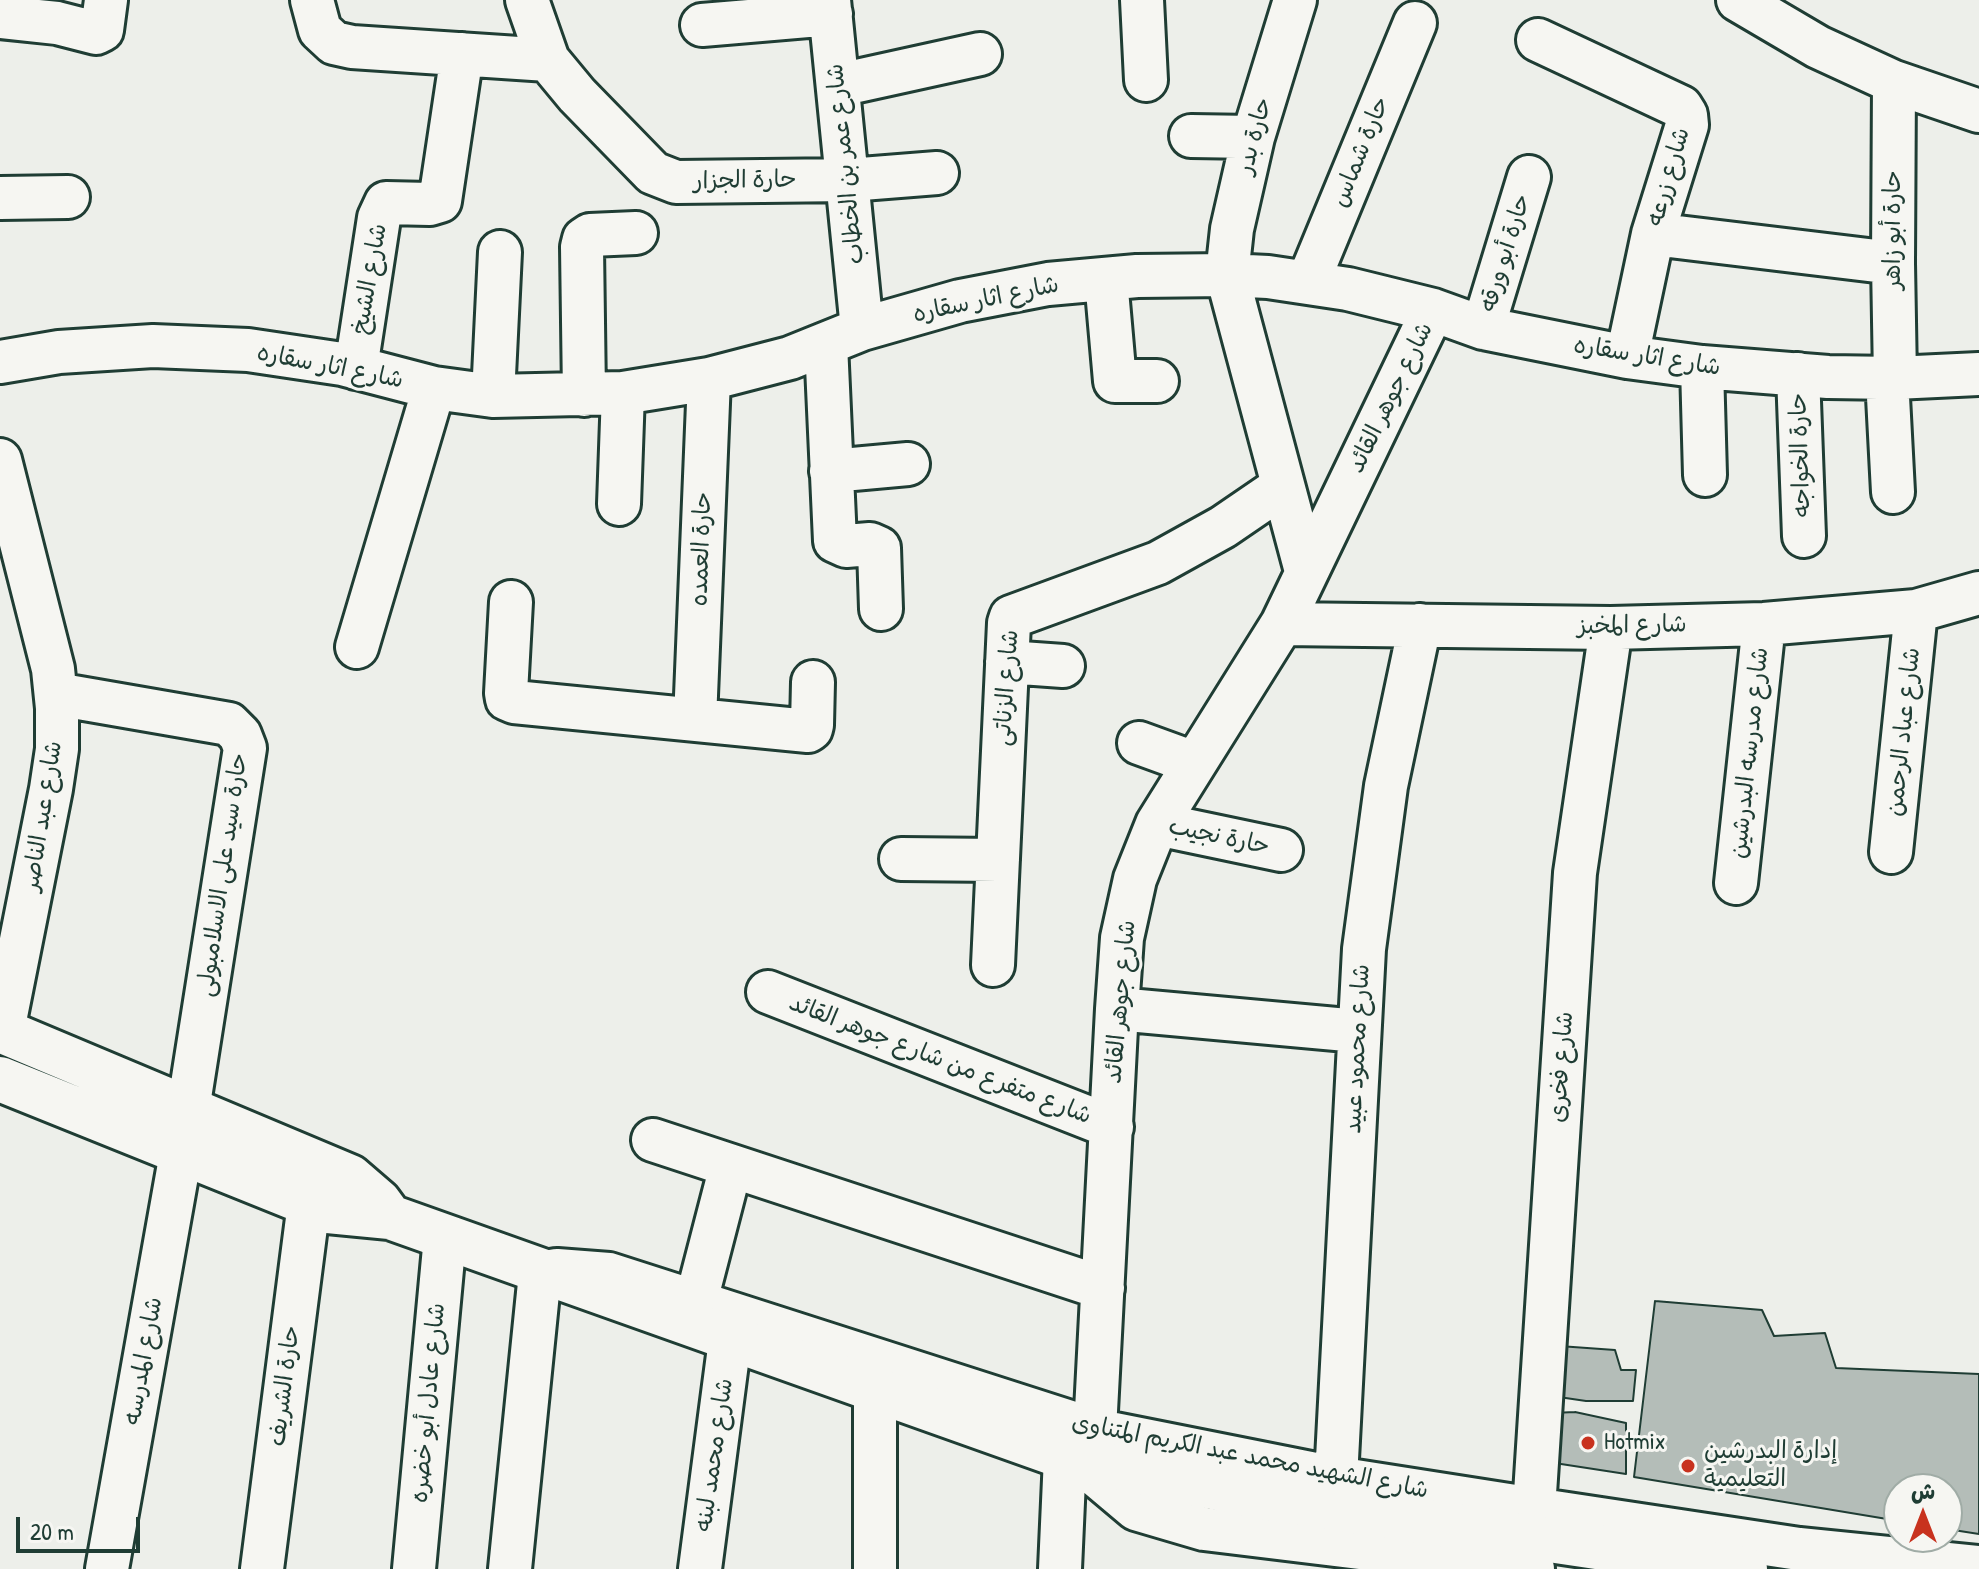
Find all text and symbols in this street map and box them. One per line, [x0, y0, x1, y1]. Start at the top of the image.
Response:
street label: شارع عمر بن الخطاب [821, 62, 871, 266]
street label: حارة شماس [1326, 92, 1396, 212]
street label: حارة بدر [1231, 95, 1279, 177]
street label: شارع زرعه [1641, 125, 1697, 229]
street label: حارة الجزار [693, 166, 797, 196]
street label: حارة أبو زاهر [1880, 170, 1908, 290]
street label: حارة أبو ورقه [1474, 191, 1538, 315]
street label: شارع الشيخ [346, 221, 394, 337]
street label: شارع اثار سقاره [910, 270, 1062, 330]
street label: شارع جوهر القائد [1342, 318, 1440, 478]
street label: شارع اثار سقاره [1571, 331, 1723, 383]
street label: شارع اثار سقاره [254, 339, 406, 395]
street label: حارة الخواجه [1784, 392, 1818, 518]
street label: حارة العمده [686, 491, 718, 607]
street label: شارع المخبز [1577, 611, 1687, 641]
street label: شارع الزناتى [989, 629, 1025, 747]
street label: شارع مدرسه البدرشين [1725, 646, 1775, 860]
street label: شارع عباد الرحمن [1881, 646, 1927, 818]
street label: شارع عبد الناصر [17, 739, 69, 893]
street label: حارة سيد على الاسلامبولى [192, 751, 254, 999]
street label: حارة نجيب [1166, 812, 1272, 862]
street label: شارع جوهر القائد [1100, 919, 1142, 1085]
street label: شارع محمود عبيد [1339, 963, 1377, 1135]
street label: شارع متفرع من شارع جوهر القائد [785, 989, 1095, 1131]
street label: شارع فخرى [1544, 1010, 1580, 1124]
street label: شارع المدرسه [119, 1295, 169, 1427]
street label: شارع عادل أبو خضره [406, 1302, 452, 1504]
street label: حارة الشريف [263, 1324, 307, 1448]
street label: شارع محمد لبنه [690, 1376, 740, 1534]
street label: شارع الشهيد محمد عبد الكريم المتناوى [1069, 1408, 1431, 1506]
place label: Hotmix [1604, 1429, 1666, 1457]
marker: Hotmix [1579, 1434, 1597, 1452]
place label: إدارة البدرشين التعليمية [1704, 1438, 1837, 1494]
marker: إدارة البدرشين التعليمية [1679, 1457, 1697, 1475]
north arrow [1883, 1473, 1963, 1553]
text: ش [1911, 1476, 1935, 1506]
scale bar [20, 1501, 144, 1551]
text: 20 m [30, 1515, 74, 1547]

